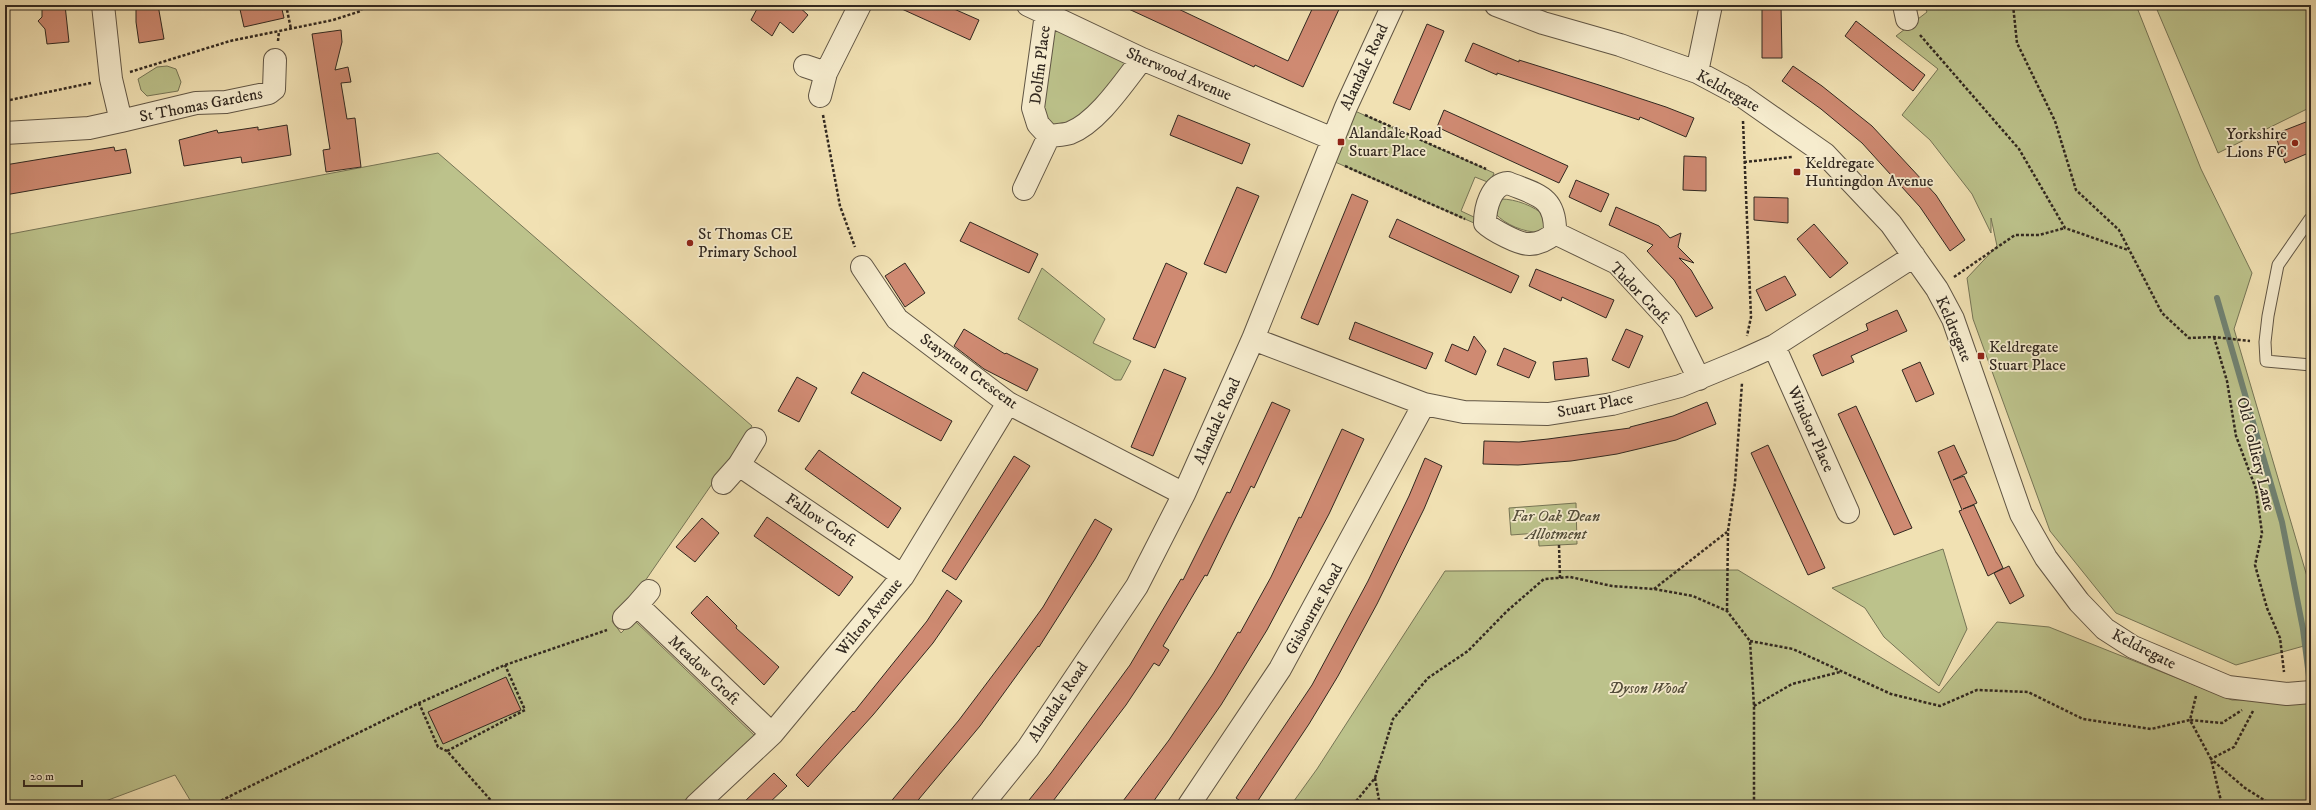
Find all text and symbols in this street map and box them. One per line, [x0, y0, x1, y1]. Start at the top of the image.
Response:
street label: Alandale Road [1335, 21, 1393, 113]
street label: Dolfin Place [1025, 24, 1055, 106]
street label: Sherwood Avenue [1123, 43, 1235, 105]
street label: Keldregate [1693, 65, 1764, 117]
street label: St Thomas Gardens [138, 83, 264, 127]
place label: Alandale Road Stuart Place [1349, 123, 1442, 161]
place label: Yorkshire Lions FC [2226, 124, 2287, 162]
marker: Alandale Road Stuart Place [1336, 137, 1346, 147]
marker: Yorkshire Lions FC [2290, 138, 2300, 148]
place label: Keldregate Huntingdon Avenue [1805, 153, 1934, 191]
marker: Keldregate Huntingdon Avenue [1792, 167, 1802, 177]
place label: St Thomas CE Primary School [698, 224, 797, 262]
marker: St Thomas CE Primary School [685, 238, 695, 248]
street label: Tudor Croft [1606, 258, 1674, 328]
street label: Keldregate [1931, 293, 1977, 365]
street label: Staynton Crescent [916, 329, 1022, 413]
place label: Keldregate Stuart Place [1989, 337, 2066, 375]
marker: Keldregate Stuart Place [1976, 351, 1986, 361]
street label: Alandale Road [1189, 375, 1245, 467]
street label: Windsor Place [1783, 382, 1839, 475]
street label: Stuart Place [1555, 388, 1635, 422]
street label: Old Colliery Lane [2232, 395, 2280, 513]
street label: Fallow Croft [782, 489, 860, 551]
park label: Far Oak Dean Allotment [1512, 506, 1600, 544]
street label: Gisbourne Road [1281, 560, 1347, 658]
street label: Wilton Avenue [831, 574, 907, 661]
street label: Keldregate [2109, 624, 2180, 674]
street label: Meadow Croft [664, 631, 744, 709]
street label: Alandale Road [1024, 658, 1092, 746]
park label: Dyson Wood [1609, 678, 1688, 698]
scale bar [24, 762, 82, 788]
text: 20 m [30, 769, 54, 784]

